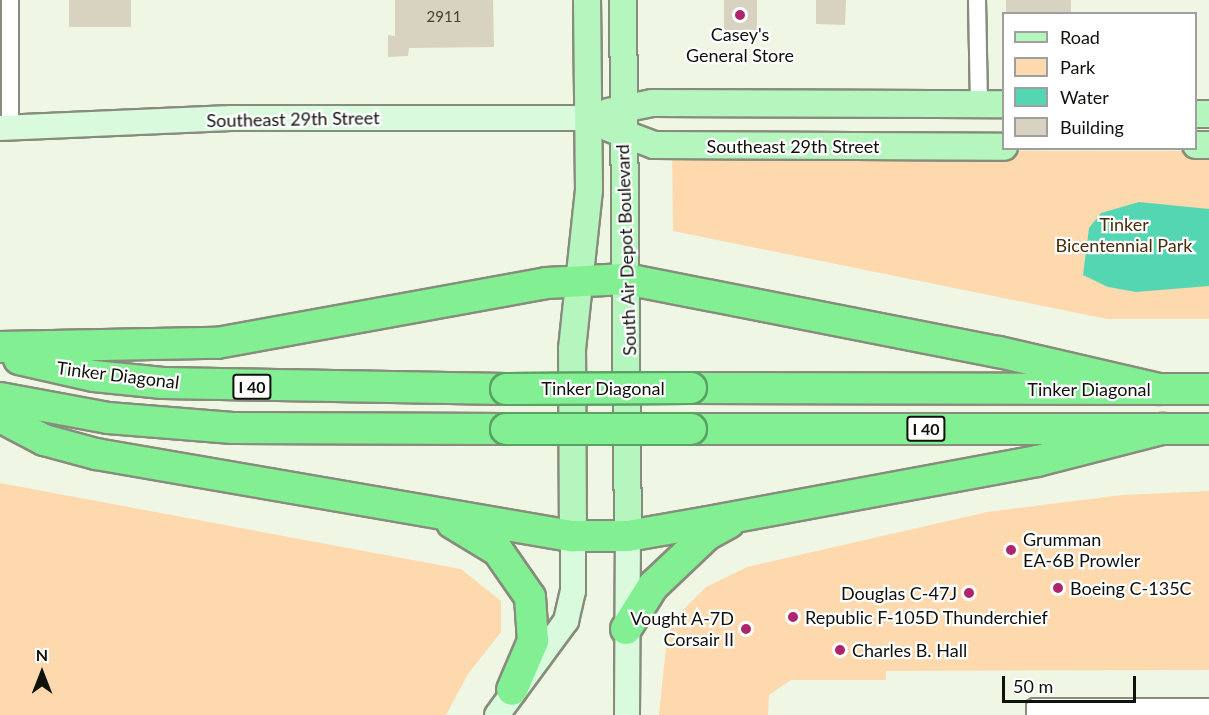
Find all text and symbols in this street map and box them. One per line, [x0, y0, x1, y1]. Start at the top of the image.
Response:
house number: 2911 [427, 8, 461, 26]
marker: Casey's General Store [733, 8, 747, 22]
legend [1002, 12, 1197, 150]
place label: Casey's General Store [686, 24, 794, 66]
text: Road [1060, 26, 1100, 48]
text: Park [1060, 56, 1095, 78]
text: Water [1060, 86, 1109, 108]
street label: Southeast 29th Street [206, 107, 380, 131]
text: Building [1060, 116, 1124, 138]
street label: Southeast 29th Street [706, 135, 880, 157]
street label: South Air Depot Boulevard [611, 143, 641, 357]
park label: Tinker Bicentennial Park [1056, 214, 1192, 256]
street label: Tinker Diagonal [55, 357, 181, 393]
road number: I 40 [231, 374, 273, 400]
street label: Tinker Diagonal [541, 377, 665, 399]
street label: Tinker Diagonal [1027, 378, 1151, 400]
road number: I 40 [905, 416, 947, 442]
place label: Grumman EA-6B Prowler [1023, 529, 1140, 572]
marker: Grumman EA-6B Prowler [1004, 543, 1018, 557]
place label: Boeing C-135C [1070, 577, 1192, 599]
marker: Boeing C-135C [1051, 581, 1065, 595]
place label: Douglas C-47J [841, 582, 957, 604]
marker: Douglas C-47J [962, 586, 976, 600]
place label: Republic F-105D Thunderchief [805, 606, 1048, 628]
place label: Vought A-7D Corsair II [630, 608, 734, 650]
marker: Republic F-105D Thunderchief [786, 610, 800, 624]
marker: Vought A-7D Corsair II [739, 622, 753, 636]
place label: Charles B. Hall [852, 639, 967, 661]
north arrow [12, 643, 72, 703]
marker: Charles B. Hall [833, 643, 847, 657]
text: N [36, 645, 48, 664]
scale bar [1005, 664, 1138, 702]
text: 50 m [1013, 675, 1053, 697]

